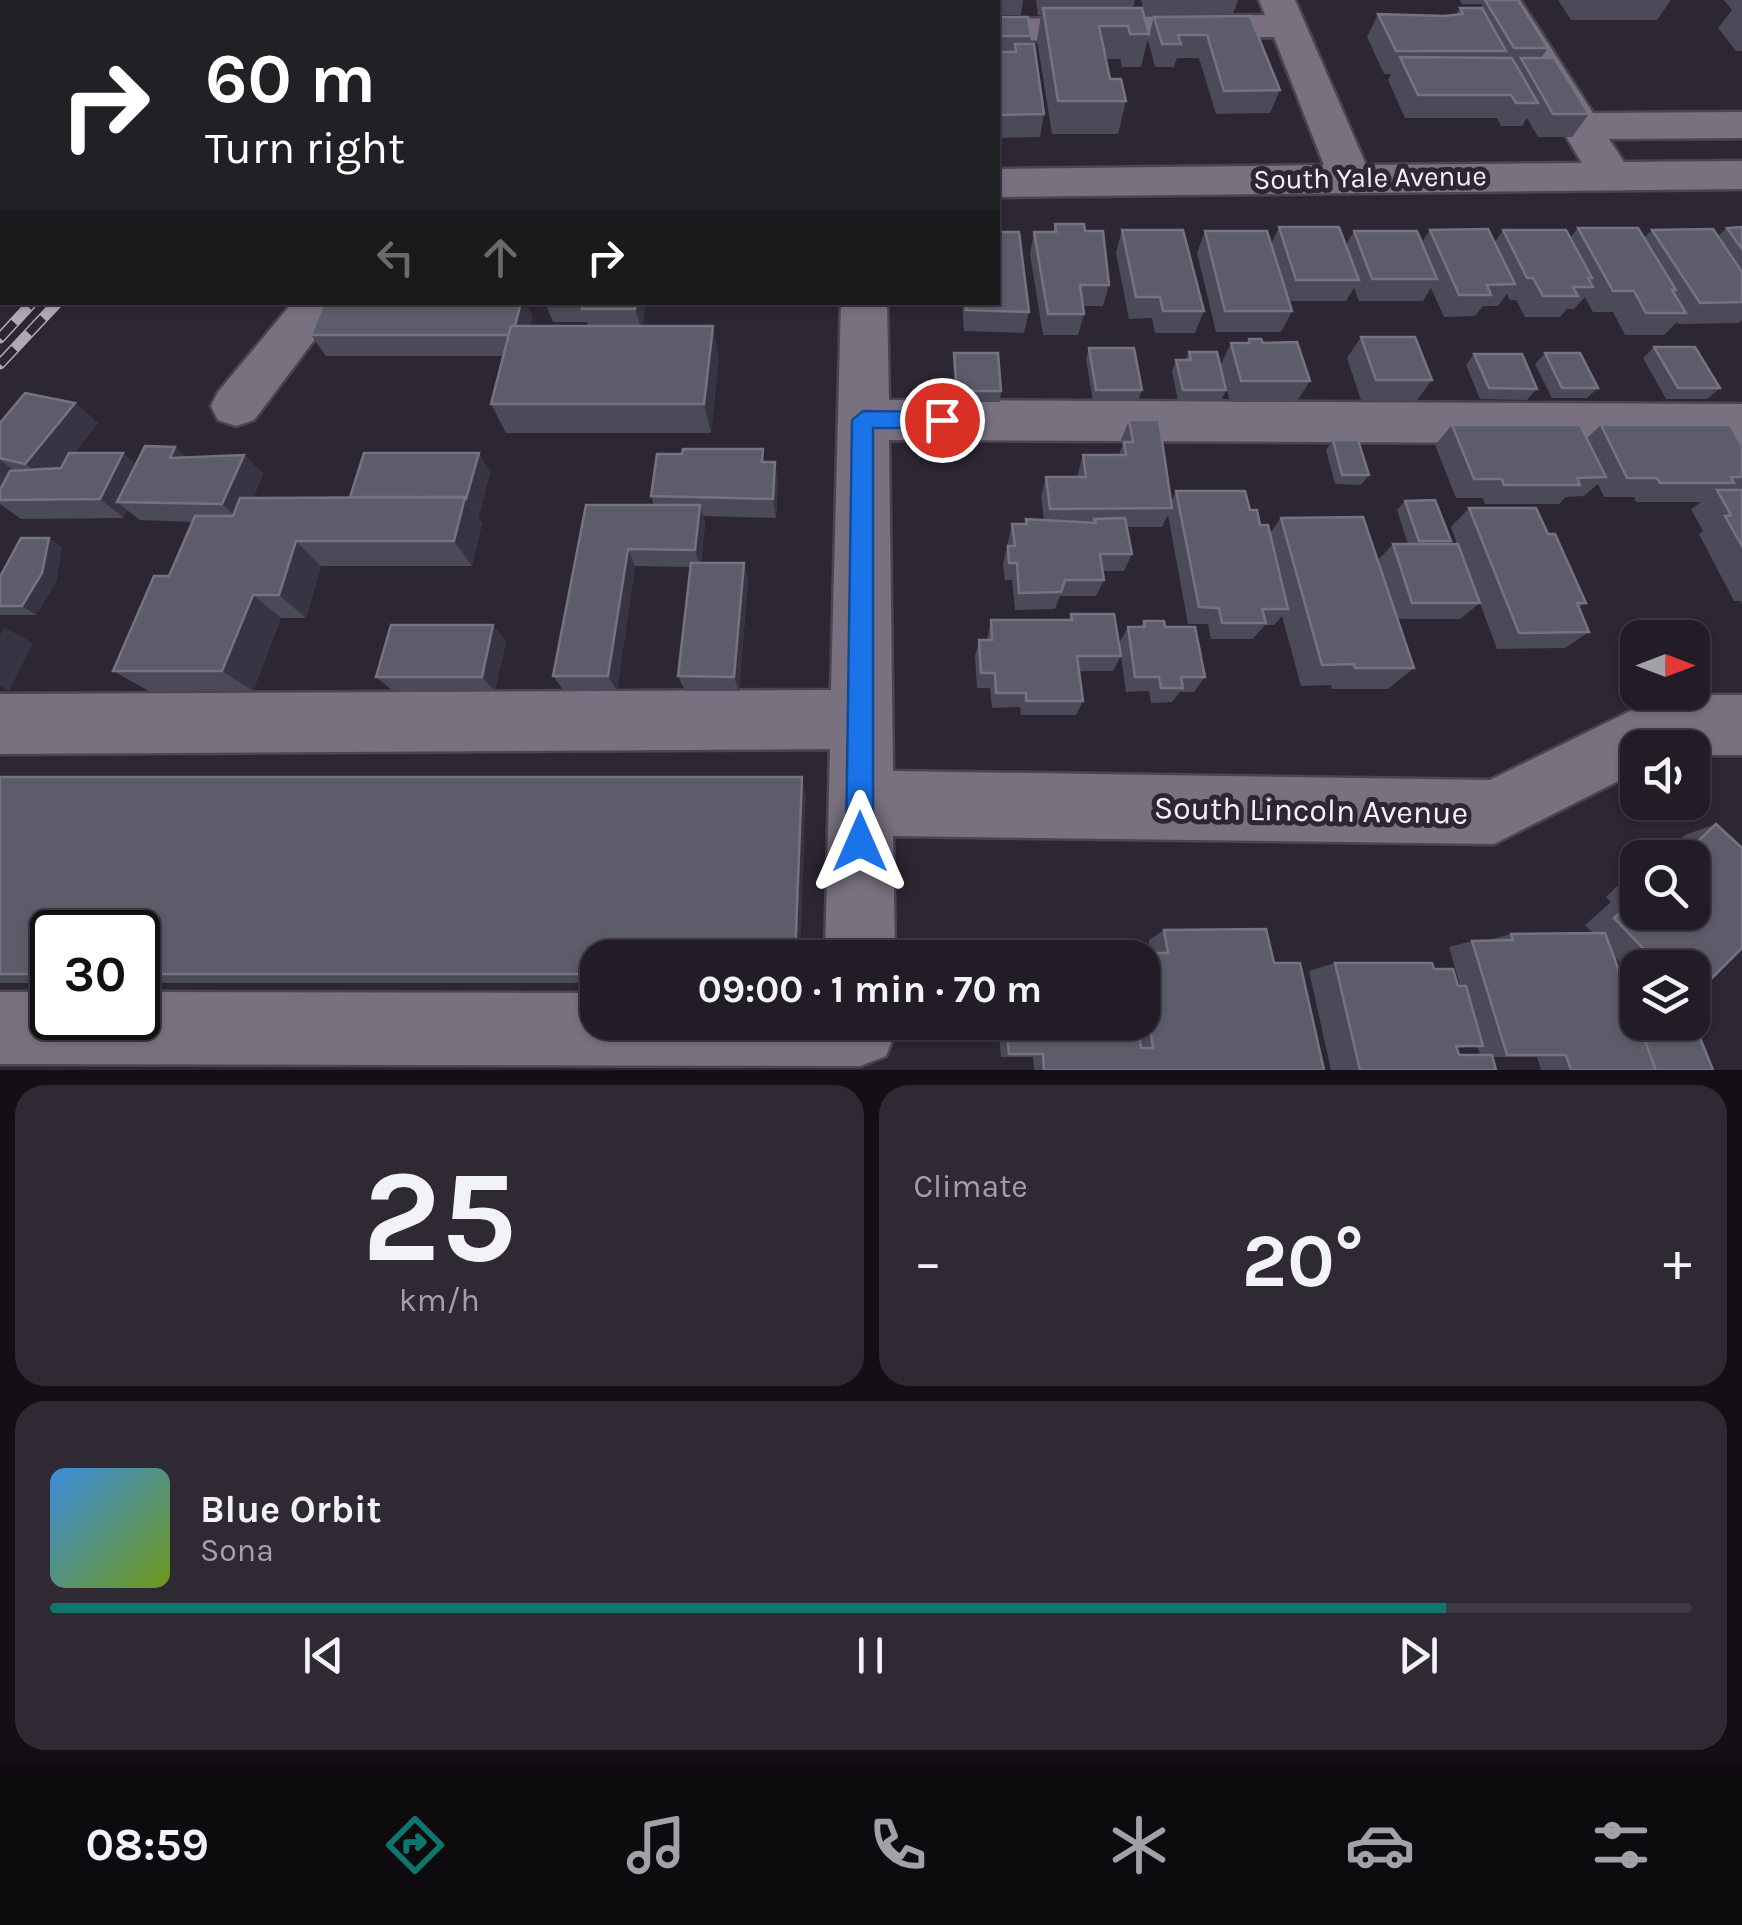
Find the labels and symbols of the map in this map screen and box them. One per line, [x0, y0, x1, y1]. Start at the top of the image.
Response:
street label: South Yale Avenue [1253, 159, 1487, 196]
pin [900, 378, 985, 463]
north arrow [1620, 620, 1710, 710]
street label: South Lincoln Avenue [1154, 789, 1468, 832]
position arrow [808, 790, 912, 894]
speed limit sign: 30 [30, 910, 160, 1040]

